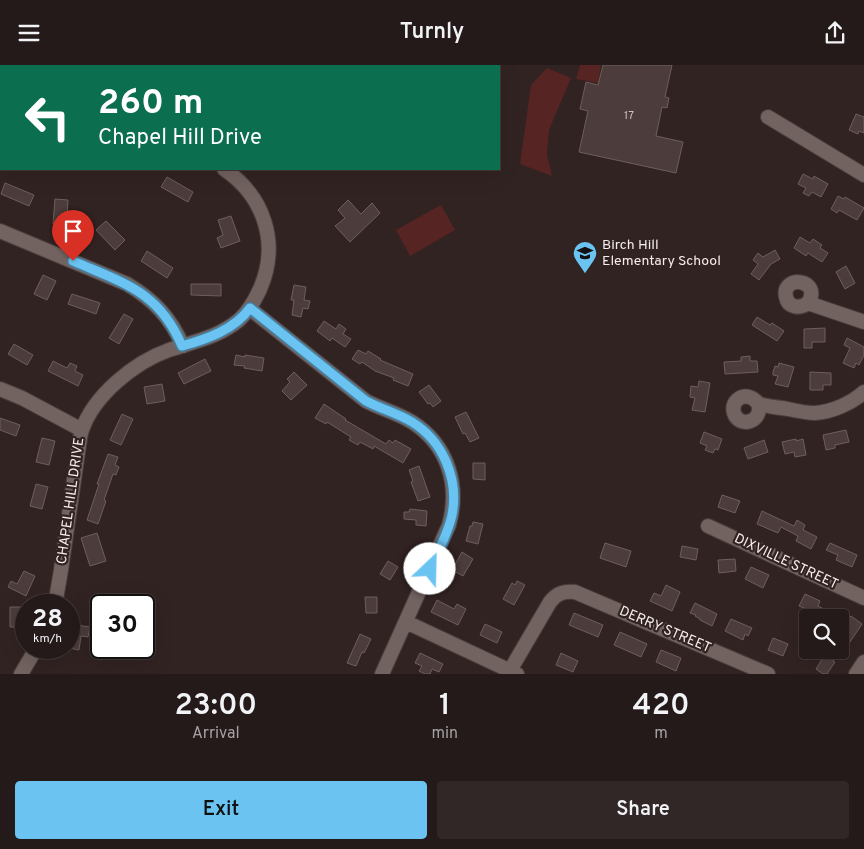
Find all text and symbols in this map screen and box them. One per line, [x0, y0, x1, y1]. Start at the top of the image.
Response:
icon: menu [15, 19, 43, 47]
text: Turnly [400, 19, 464, 46]
icon: share [821, 19, 849, 47]
text: 260 m [98, 82, 203, 126]
icon: left [15, 85, 80, 150]
house number: 17 [624, 109, 634, 123]
text: Chapel Hill Drive [98, 125, 262, 152]
pin [52, 210, 94, 261]
icon: arrive [59, 217, 87, 245]
place label: Birch Hill Elementary School [602, 237, 721, 270]
school or university icon: Birch Hill Elementary School [572, 240, 598, 274]
street label: CHAPEL HILL DRIVE [54, 436, 88, 566]
street label: DIXVILLE STREET [731, 530, 841, 594]
position arrow [403, 542, 455, 594]
speed limit sign: 30 [90, 594, 155, 659]
street label: DERRY STREET [616, 603, 714, 657]
text: 28 [32, 604, 63, 636]
map controls [799, 609, 849, 659]
button: search [799, 609, 849, 659]
text: km/h [33, 631, 62, 647]
text: 23:00 [174, 688, 257, 725]
text: 1 [439, 688, 451, 725]
text: 420 [633, 688, 690, 725]
text: Arrival [192, 724, 240, 744]
text: min [432, 724, 458, 744]
text: m [654, 724, 668, 744]
button: Exit [15, 781, 427, 839]
button: Share [437, 781, 849, 839]

